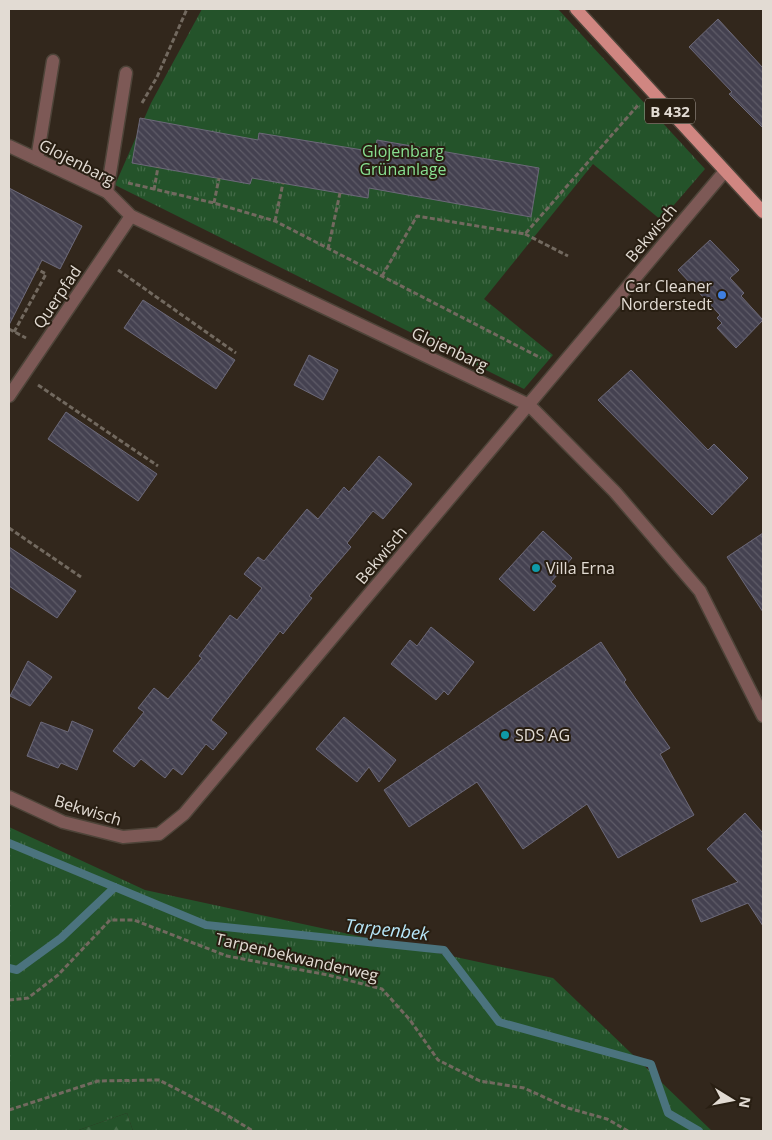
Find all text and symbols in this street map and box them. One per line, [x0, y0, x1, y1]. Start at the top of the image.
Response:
road number: B 432 [645, 98, 695, 124]
street label: Glojenbarg [35, 134, 119, 191]
park label: Glojenbarg Grünanlage [359, 140, 447, 180]
street label: Bekwisch [620, 199, 682, 267]
street label: Querpfad [28, 261, 86, 333]
place label: Car Cleaner Norderstedt [621, 275, 712, 315]
marker: Car Cleaner Norderstedt [716, 289, 728, 301]
street label: Glojenbarg [408, 322, 492, 376]
street label: Bekwisch [350, 521, 412, 589]
place label: Villa Erna [546, 557, 615, 579]
marker: Villa Erna [530, 562, 542, 574]
place label: SDS AG [515, 724, 570, 746]
marker: SDS AG [499, 729, 511, 741]
street label: Bekwisch [52, 789, 124, 831]
water label: Tarpenbek [344, 913, 431, 945]
street label: Tarpenbekwanderweg [213, 928, 381, 987]
north arrow [707, 1075, 757, 1125]
text: N [735, 1095, 756, 1110]

